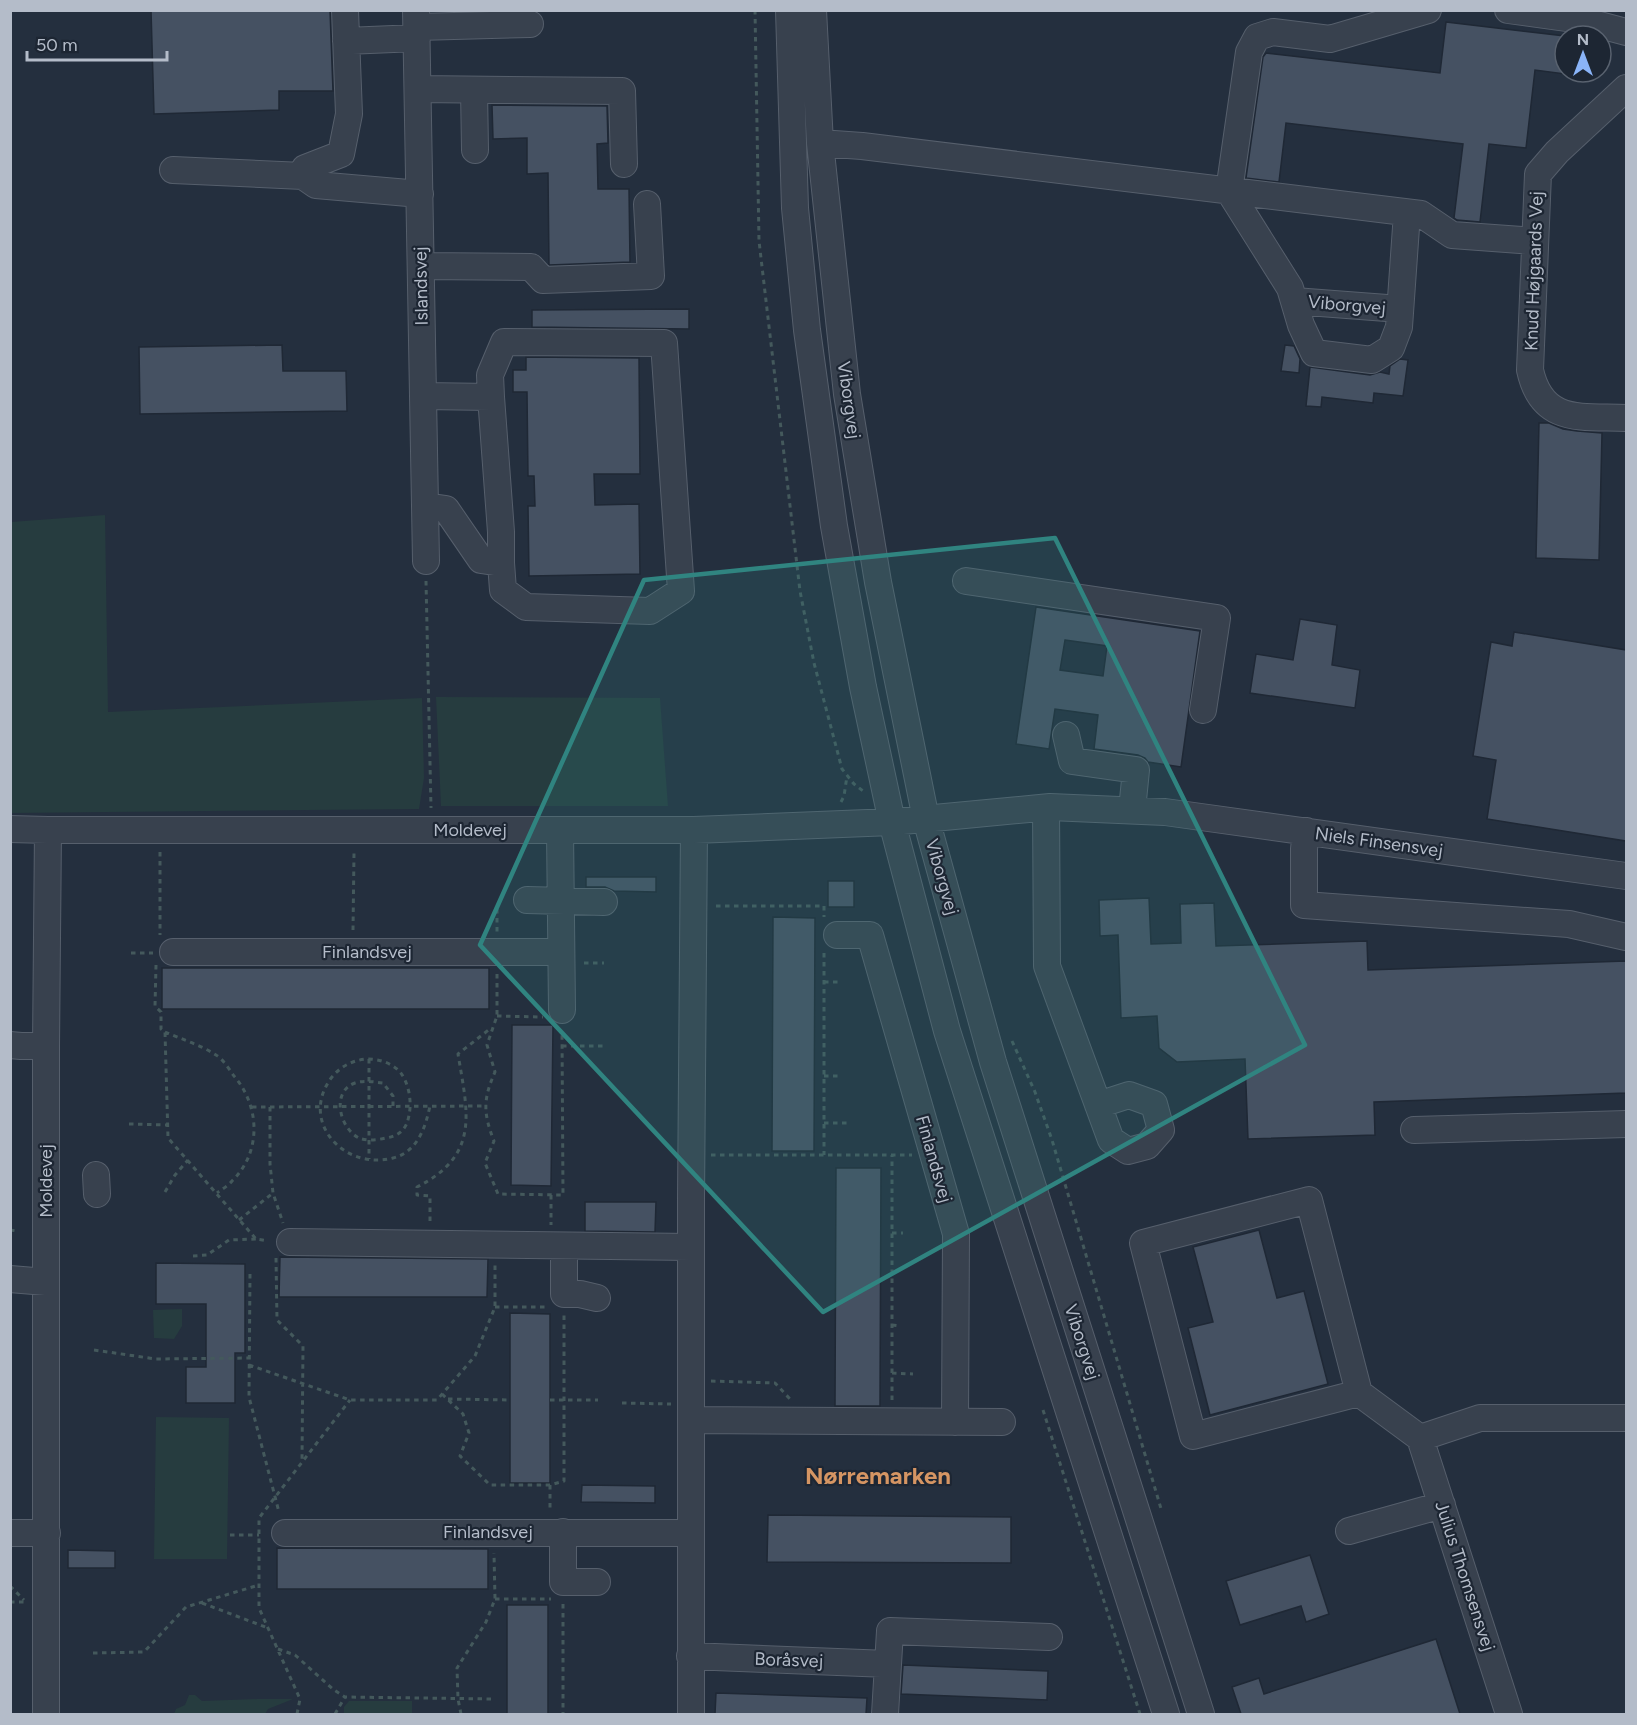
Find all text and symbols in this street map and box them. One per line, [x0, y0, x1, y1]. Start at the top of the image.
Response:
scale bar [27, 24, 166, 62]
north arrow [1553, 24, 1613, 84]
text: N [1577, 30, 1589, 49]
text: 50 m [36, 34, 78, 56]
street label: Knud Højgaards Vej [1520, 191, 1548, 351]
street label: Islandsvej [409, 246, 433, 326]
street label: Viborgvej [1307, 291, 1387, 319]
street label: Viborgvej [833, 360, 865, 440]
street label: Moldevej [433, 819, 507, 841]
street label: Niels Finsensvej [1313, 822, 1445, 862]
street label: Viborgvej [921, 836, 963, 918]
street label: Finlandsvej [322, 941, 412, 963]
street label: Finlandsvej [911, 1113, 957, 1205]
street label: Moldevej [35, 1144, 57, 1218]
street label: Viborgvej [1059, 1301, 1105, 1383]
district label: Nørremarken [805, 1461, 951, 1490]
street label: Julius Thomsensvej [1430, 1498, 1500, 1654]
street label: Finlandsvej [443, 1521, 533, 1543]
street label: Boråsvej [754, 1648, 824, 1672]

